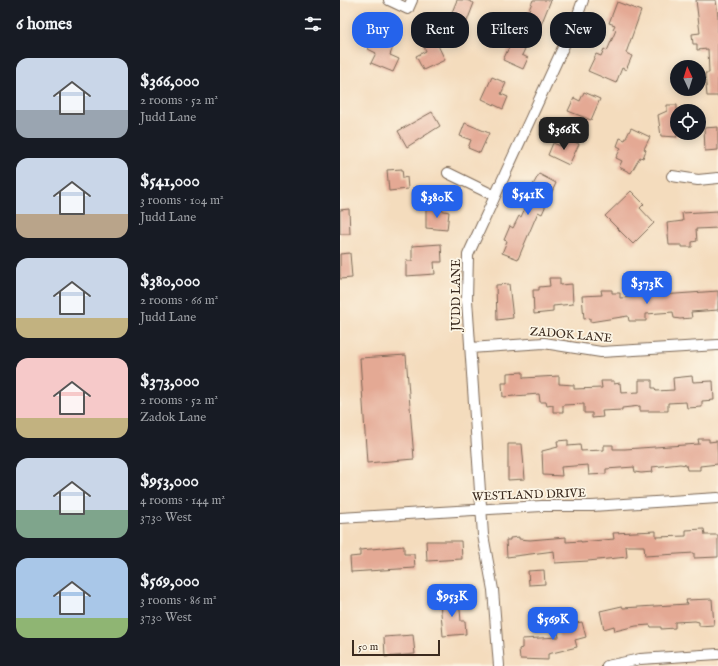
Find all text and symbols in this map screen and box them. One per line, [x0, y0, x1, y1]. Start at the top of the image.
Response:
chip: Buy [352, 12, 403, 48]
chip: Rent [411, 12, 469, 48]
chip: Filters [477, 12, 542, 48]
chip: New [550, 12, 606, 48]
icon: filters [302, 13, 324, 35]
text: 6 homes [16, 14, 72, 35]
north arrow [670, 60, 706, 96]
map controls [670, 60, 706, 140]
text: $366,000 [140, 71, 200, 92]
icon: home [48, 74, 96, 122]
text: 2 rooms · 52 m² [140, 92, 218, 109]
button: locate [670, 104, 706, 140]
text: Judd Lane [140, 109, 196, 126]
pin: $366K [536, 117, 592, 151]
text: $366K [548, 121, 580, 138]
text: $541,000 [140, 171, 200, 192]
icon: home [48, 174, 96, 222]
pin: $541K [500, 182, 556, 216]
pin: $380K [409, 185, 465, 219]
text: $541K [512, 186, 544, 203]
text: $380K [421, 189, 453, 206]
text: 3 rooms · 104 m² [140, 192, 224, 209]
text: Judd Lane [140, 209, 196, 226]
street label: JUDD LANE [449, 259, 465, 333]
text: $380,000 [140, 271, 200, 292]
pin: $373K [619, 271, 675, 305]
icon: home [48, 274, 96, 322]
text: $373K [631, 275, 663, 292]
text: 2 rooms · 66 m² [140, 292, 218, 309]
text: Judd Lane [140, 309, 196, 326]
street label: ZADOK LANE [529, 324, 613, 346]
text: $373,000 [140, 371, 200, 392]
icon: home [48, 374, 96, 422]
text: 2 rooms · 52 m² [140, 392, 218, 409]
text: Zadok Lane [140, 409, 206, 426]
text: $953,000 [140, 471, 199, 492]
icon: home [48, 474, 96, 522]
street label: WESTLAND DRIVE [472, 486, 586, 504]
text: 4 rooms · 144 m² [140, 492, 225, 509]
text: 3730 West [140, 509, 192, 526]
text: $569,000 [140, 571, 200, 592]
icon: home [48, 574, 96, 622]
pin: $953K [424, 584, 480, 618]
text: $953K [436, 588, 468, 605]
text: 3 rooms · 86 m² [140, 592, 217, 609]
pin: $569K [525, 607, 581, 641]
text: 3730 West [140, 609, 192, 626]
text: $569K [537, 611, 569, 628]
scale bar [352, 638, 440, 657]
text: 50 m [358, 640, 378, 654]

